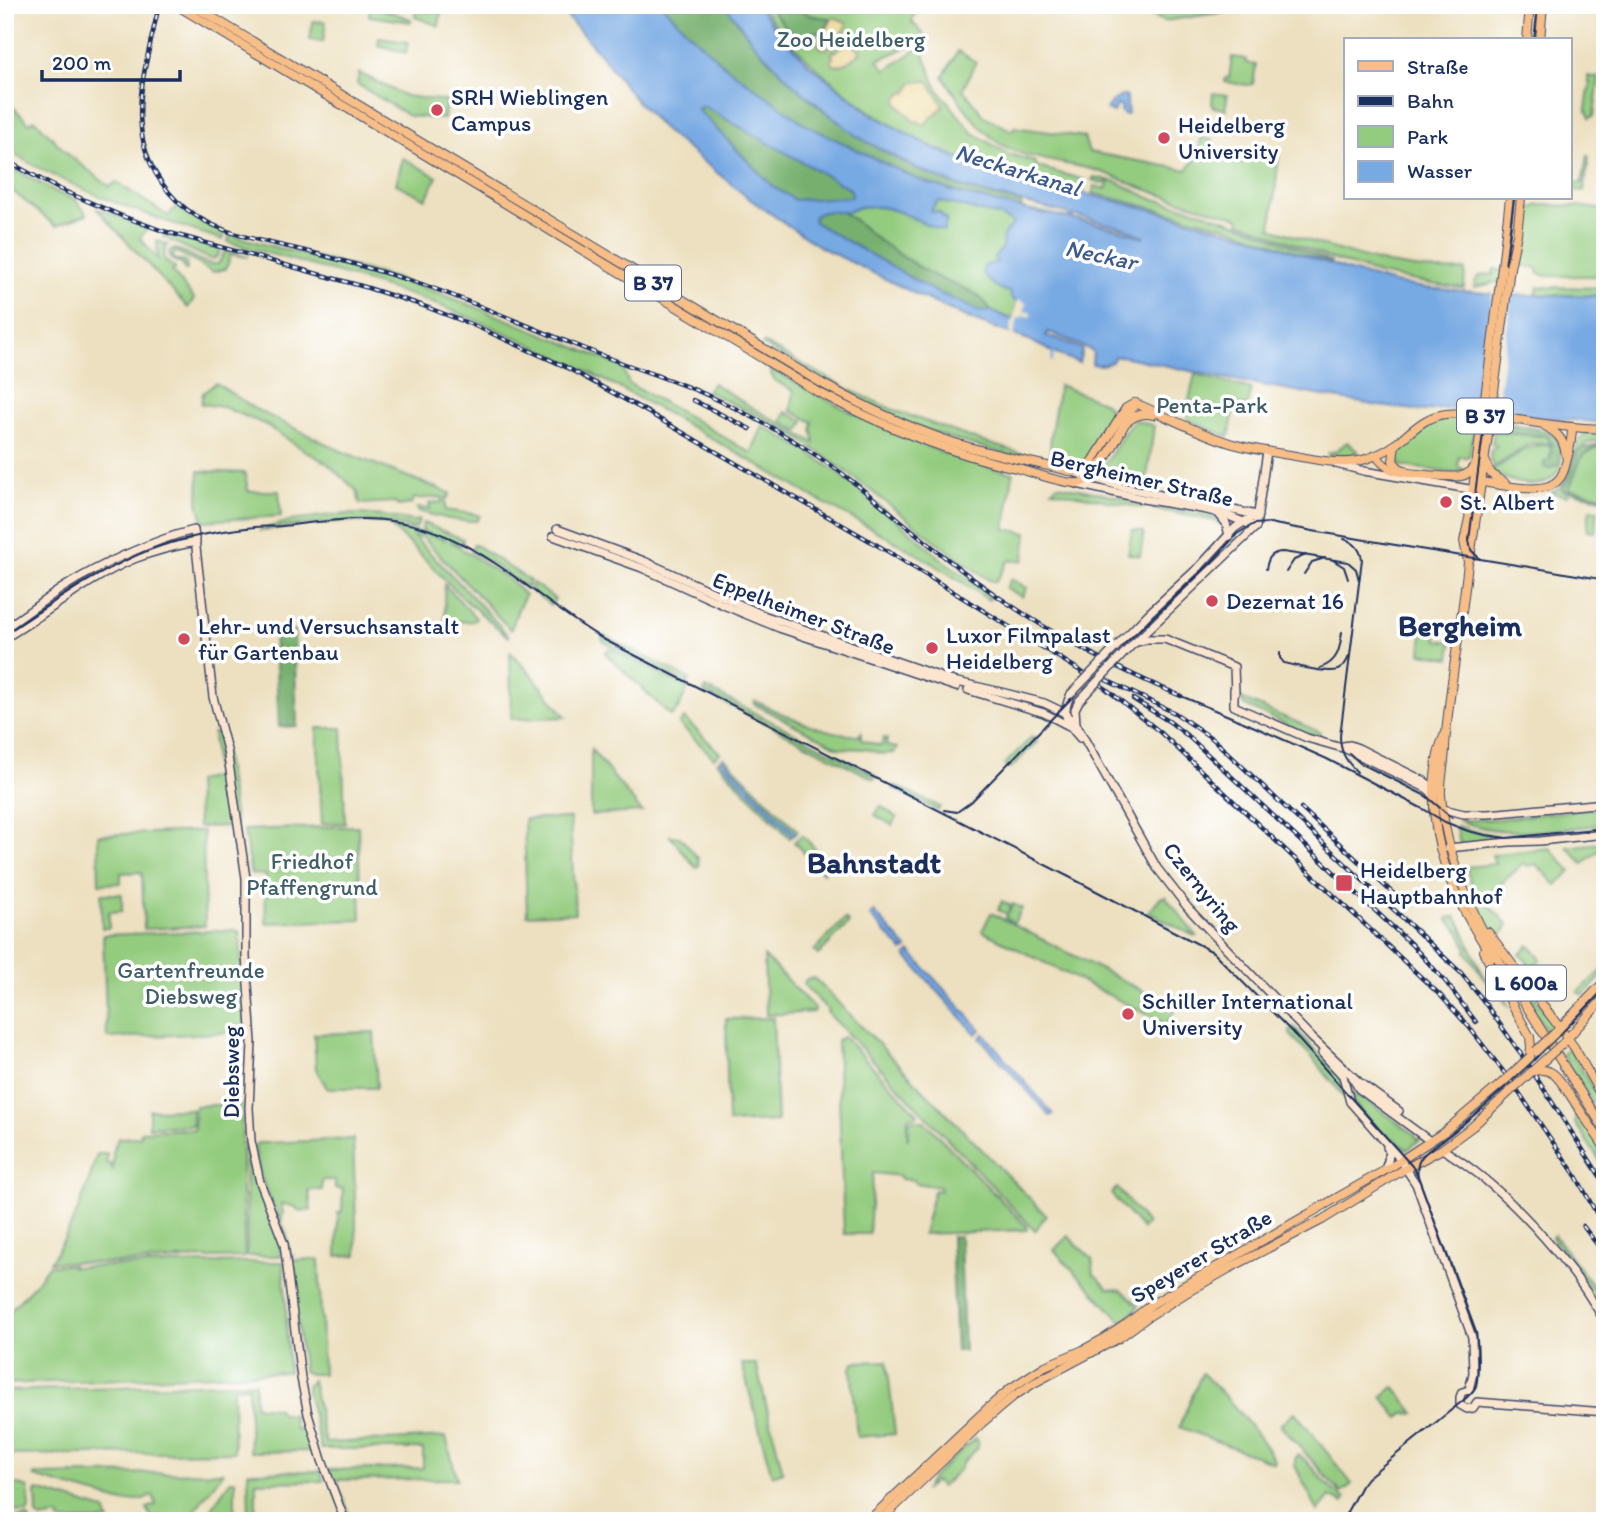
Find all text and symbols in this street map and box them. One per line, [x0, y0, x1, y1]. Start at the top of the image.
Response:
park label: Zoo Heidelberg [777, 25, 926, 53]
scale bar [42, 38, 180, 82]
legend [1344, 38, 1572, 200]
text: 200 m [52, 50, 112, 75]
text: Straße [1407, 54, 1468, 79]
place label: SRH Wieblingen Campus [451, 83, 608, 137]
text: Bahn [1407, 88, 1454, 113]
marker: SRH Wieblingen Campus [429, 102, 445, 118]
place label: Heidelberg University [1178, 111, 1285, 165]
text: Park [1407, 124, 1449, 149]
marker: Heidelberg University [1156, 130, 1172, 146]
water label: Neckarkanal [952, 137, 1086, 203]
text: Wasser [1407, 158, 1473, 183]
water label: Neckar [1063, 233, 1142, 277]
road number: B 37 [625, 266, 681, 300]
park label: Penta-Park [1156, 391, 1268, 419]
road number: B 37 [1457, 398, 1513, 434]
street label: Bergheimer Straße [1048, 443, 1236, 513]
place label: St. Albert [1460, 488, 1555, 516]
marker: St. Albert [1438, 494, 1454, 510]
street label: Eppelheimer Straße [709, 565, 899, 661]
place label: Dezernat 16 [1226, 587, 1344, 615]
marker: Dezernat 16 [1204, 593, 1220, 609]
district label: Bergheim [1398, 607, 1523, 644]
place label: Lehr- und Versuchsanstalt für Gartenbau [198, 612, 459, 666]
place label: Luxor Filmpalast Heidelberg [946, 621, 1111, 675]
marker: Lehr- und Versuchsanstalt für Gartenbau [176, 631, 192, 647]
marker: Luxor Filmpalast Heidelberg [924, 640, 940, 656]
street label: Czernyring [1157, 836, 1247, 938]
district label: Bahnstadt [807, 844, 941, 881]
park label: Friedhof Pfaffengrund [246, 847, 378, 901]
place label: Heidelberg Hauptbahnhof [1360, 856, 1503, 910]
marker: Heidelberg Hauptbahnhof [1334, 873, 1354, 893]
park label: Gartenfreunde Diebsweg [117, 956, 265, 1010]
road number: L 600a [1486, 965, 1566, 1000]
place label: Schiller International University [1142, 987, 1354, 1041]
marker: Schiller International University [1120, 1006, 1136, 1022]
street label: Diebsweg [217, 1025, 245, 1118]
street label: Speyerer Straße [1125, 1203, 1277, 1309]

